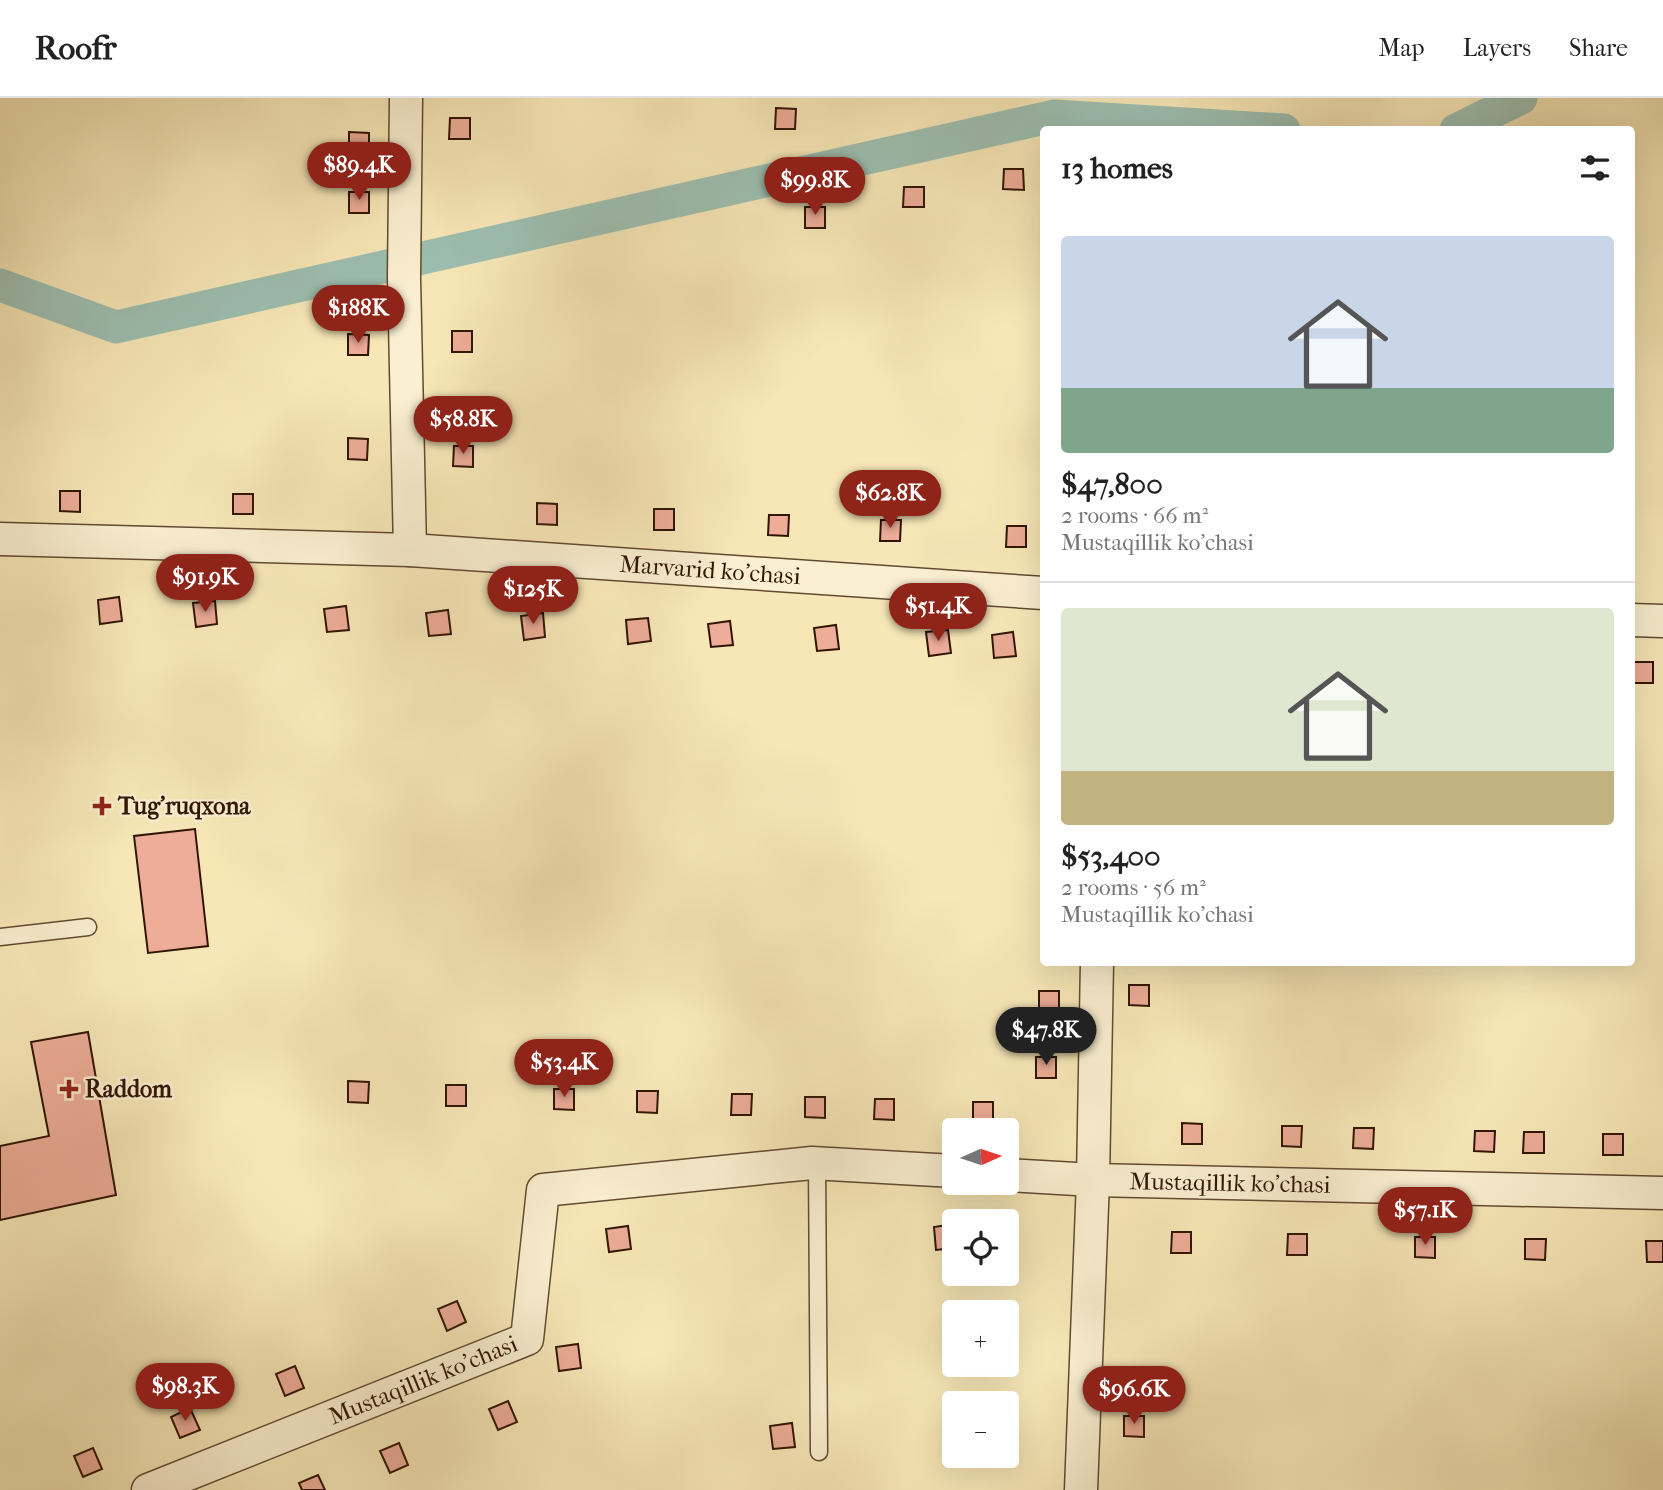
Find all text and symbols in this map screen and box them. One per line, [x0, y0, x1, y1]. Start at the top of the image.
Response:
text: Roofr [35, 29, 117, 68]
text: Map [1379, 34, 1425, 62]
text: Layers [1463, 34, 1531, 62]
text: Share [1569, 34, 1628, 62]
pin: $89.4K [302, 142, 416, 202]
icon: filters [1576, 149, 1614, 187]
text: $89.4K [323, 151, 395, 178]
text: 13 homes [1061, 151, 1173, 186]
pin: $99.8K [758, 158, 872, 217]
text: $99.8K [780, 166, 850, 193]
icon: home [1275, 281, 1401, 407]
pin: $188K [309, 286, 407, 345]
text: $188K [328, 294, 388, 321]
pin: $58.8K [406, 396, 520, 456]
text: $58.8K [430, 405, 496, 432]
text: $47,800 [1061, 467, 1163, 502]
pin: $62.8K [833, 470, 947, 530]
text: $62.8K [855, 479, 925, 506]
text: 2 rooms · 66 m² [1061, 502, 1208, 529]
text: Mustaqillik ko'chasi [1061, 529, 1254, 556]
street label: Marvarid ko'chasi [618, 550, 802, 590]
pin: $91.9K [148, 554, 262, 614]
text: $91.9K [172, 563, 238, 590]
pin: $125K [484, 566, 582, 626]
text: $125K [503, 575, 563, 602]
pin: $51.4K [881, 584, 995, 643]
text: $51.4K [905, 592, 971, 619]
icon: home [1275, 653, 1401, 779]
place label: Tug'ruqxona [117, 792, 251, 820]
marker: Tug'ruqxona [92, 796, 112, 816]
text: $53,400 [1061, 839, 1161, 874]
text: 2 rooms · 56 m² [1061, 874, 1206, 901]
text: Mustaqillik ko'chasi [1061, 901, 1254, 928]
pin: $47.8K [989, 1007, 1103, 1067]
text: $47.8K [1012, 1016, 1081, 1043]
pin: $53.4K [507, 1040, 621, 1099]
text: $53.4K [530, 1048, 598, 1075]
place label: Raddom [85, 1075, 173, 1103]
marker: Raddom [59, 1079, 79, 1099]
north arrow [942, 1118, 1018, 1195]
map controls [942, 1118, 1019, 1468]
street label: Mustaqillik ko'chasi [1129, 1167, 1331, 1199]
pin: $57.1K [1368, 1188, 1482, 1247]
text: $57.1K [1394, 1196, 1456, 1223]
button: locate [942, 1209, 1019, 1286]
button: + [942, 1300, 1019, 1377]
street label: Mustaqillik ko'chasi [324, 1329, 522, 1431]
pin: $98.3K [128, 1364, 242, 1423]
pin: $96.6K [1077, 1366, 1191, 1426]
text: $98.3K [152, 1372, 218, 1399]
text: $96.6K [1099, 1375, 1169, 1402]
button: − [942, 1391, 1019, 1468]

